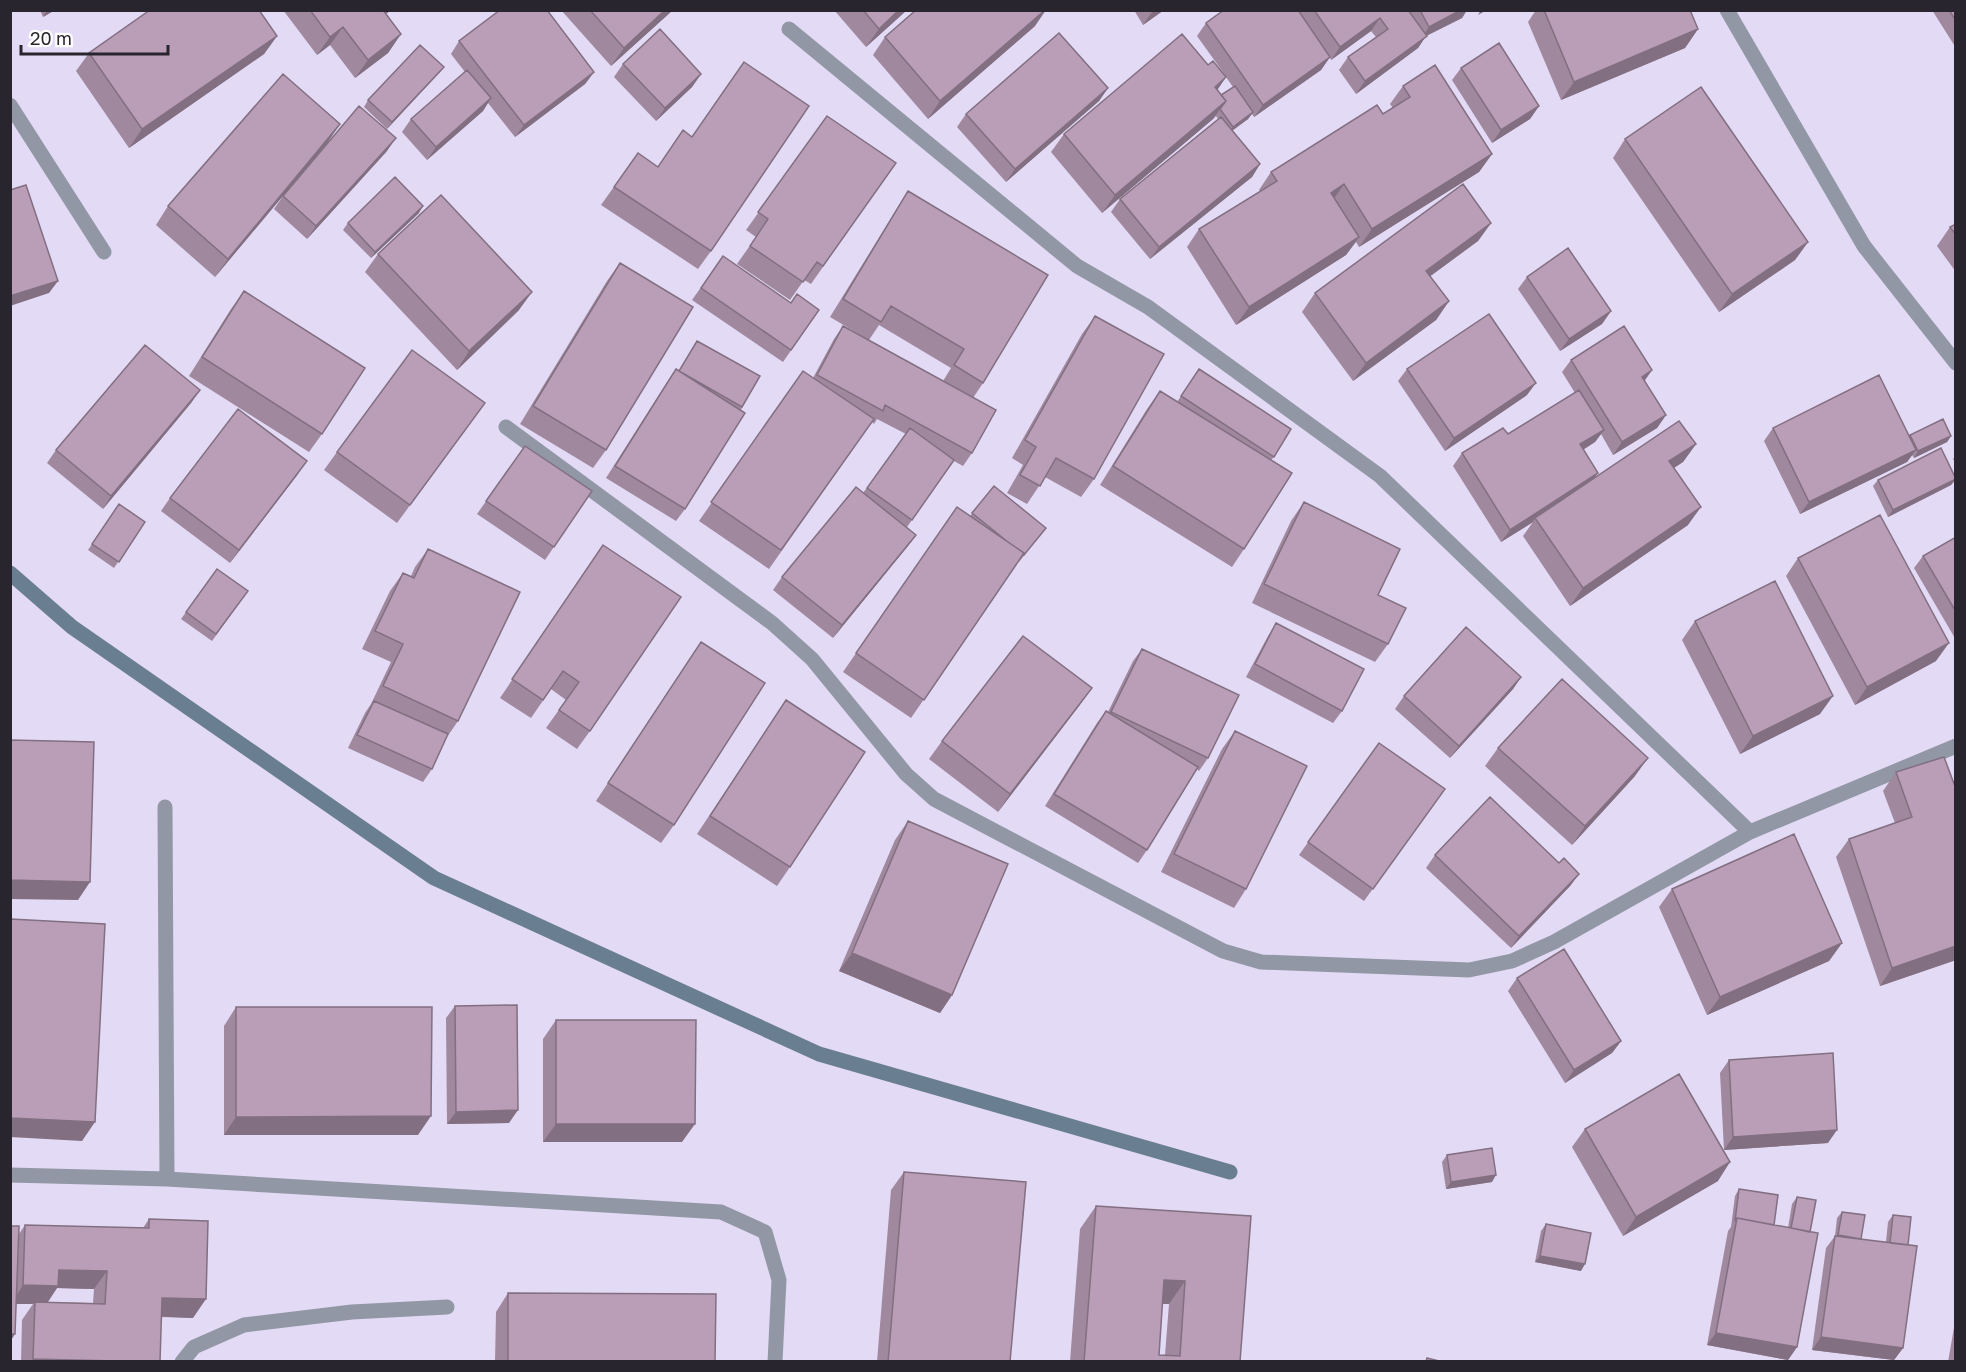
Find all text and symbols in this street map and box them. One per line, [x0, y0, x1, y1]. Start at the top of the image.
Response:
scale bar [21, 18, 168, 56]
text: 20 m [30, 27, 72, 49]

